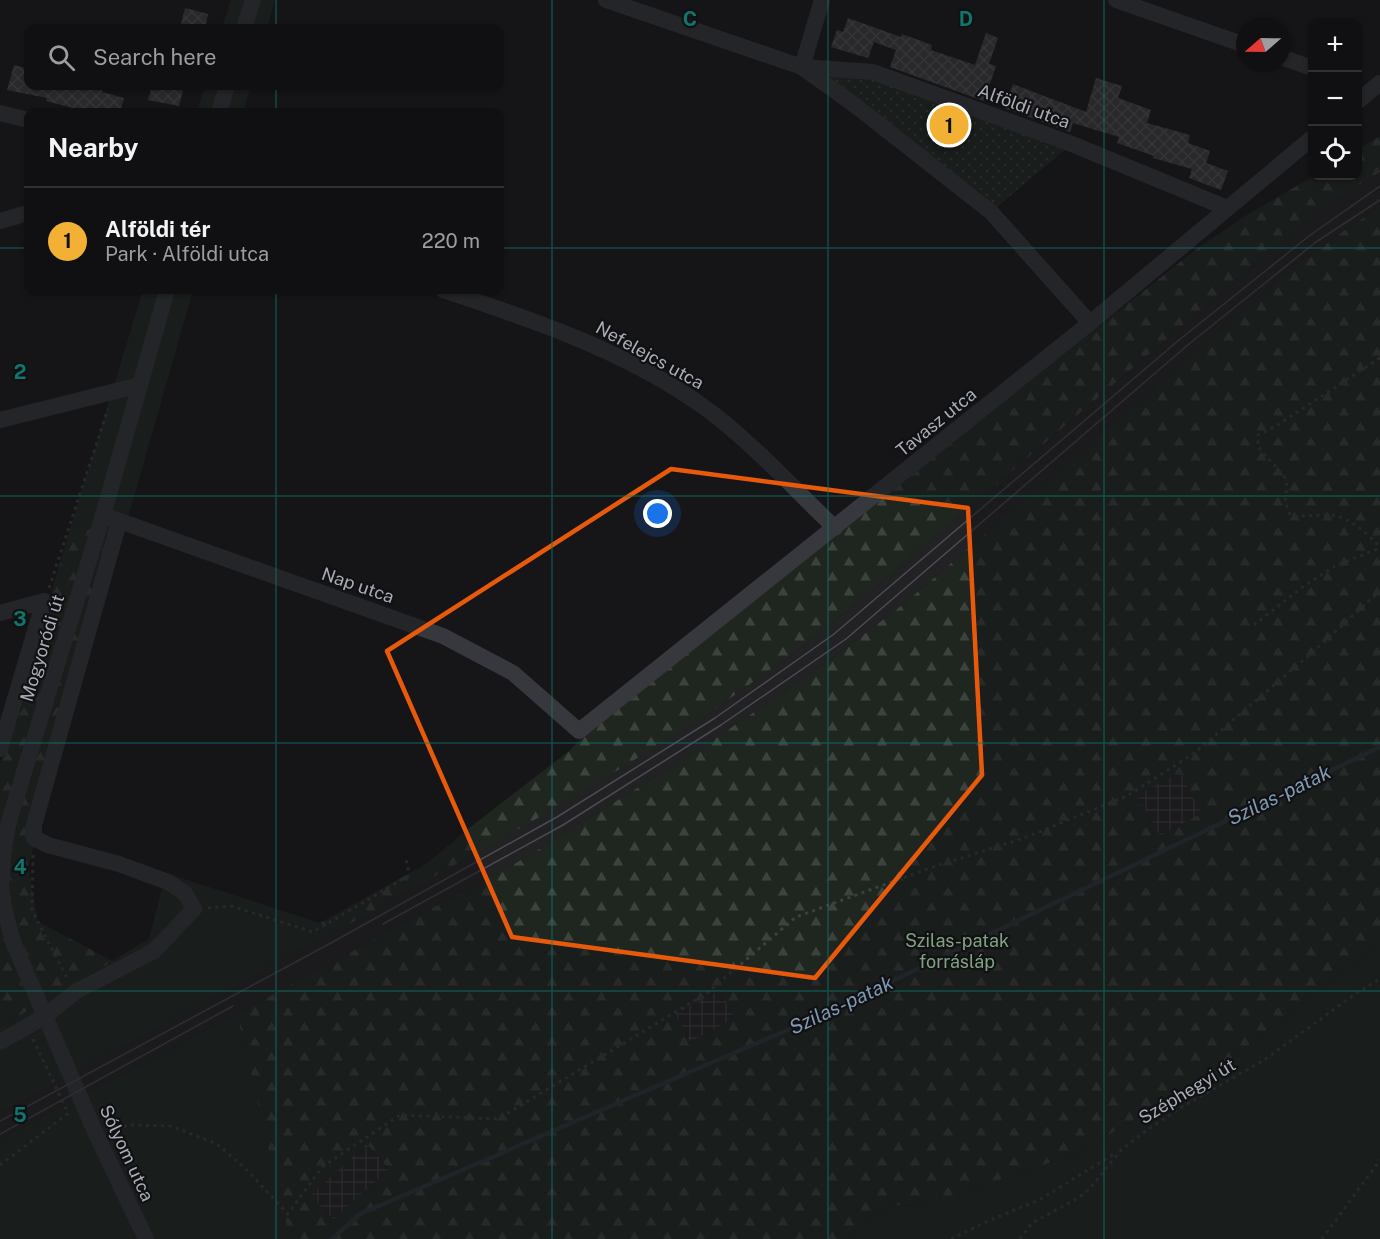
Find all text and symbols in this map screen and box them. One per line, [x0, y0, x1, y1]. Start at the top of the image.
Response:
text: C [683, 7, 697, 31]
text: D [959, 7, 973, 31]
north arrow [1236, 18, 1290, 72]
map controls [1308, 18, 1362, 180]
button: + [1308, 18, 1362, 72]
search box [24, 24, 504, 90]
icon: search [45, 41, 78, 74]
text: Search here [93, 44, 217, 70]
button: − [1308, 72, 1362, 126]
street label: Alföldi utca [975, 80, 1073, 132]
pin: 1 [930, 102, 968, 148]
button: locate [1308, 126, 1362, 180]
text: Nearby [48, 132, 138, 163]
text: Alföldi tér [105, 216, 210, 242]
text: 1 [63, 229, 72, 253]
text: 220 m [422, 229, 480, 253]
text: Park · Alföldi utca [105, 242, 269, 266]
street label: Nefelejcs utca [592, 317, 708, 393]
text: 2 [14, 360, 26, 384]
street label: Tavasz utca [892, 383, 980, 461]
your location [643, 499, 672, 528]
street label: Nap utca [319, 563, 397, 607]
street label: Mogyoródi út [16, 592, 68, 704]
text: 3 [13, 607, 27, 631]
water label: Szilas-patak [1223, 760, 1335, 830]
text: 4 [13, 855, 27, 879]
park label: Szilas-patak forrásláp [905, 930, 1009, 972]
water label: Szilas-patak [785, 970, 897, 1040]
street label: Széphegyi út [1135, 1054, 1239, 1128]
street label: Sólyom utca [96, 1102, 158, 1204]
text: 5 [13, 1103, 27, 1127]

